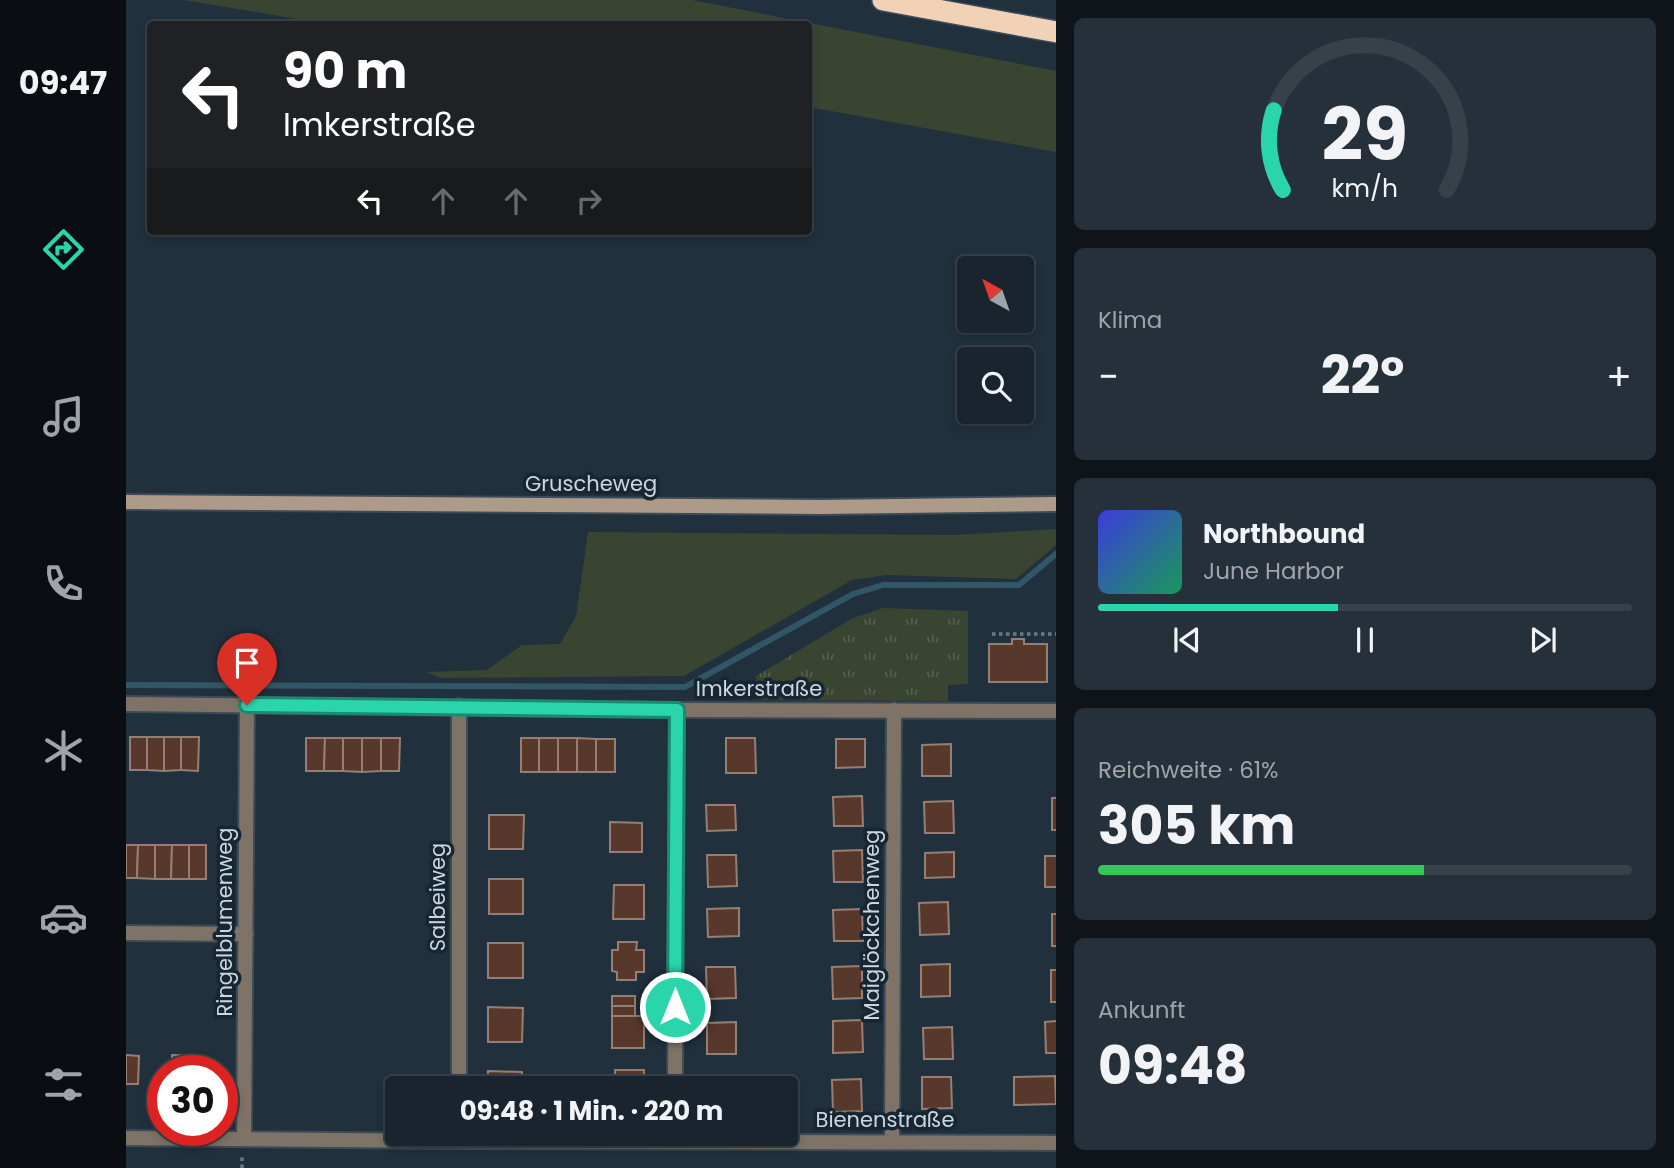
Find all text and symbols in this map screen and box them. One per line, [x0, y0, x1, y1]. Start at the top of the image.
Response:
text: 90 m [283, 37, 407, 105]
icon: left [168, 49, 259, 140]
text: 09:47 [19, 60, 107, 105]
text: 29 [1322, 84, 1408, 185]
text: Imkerstraße [283, 102, 476, 147]
text: km/h [1332, 171, 1398, 206]
icon: left [351, 182, 389, 220]
icon: ahead [424, 182, 462, 220]
icon: ahead [497, 182, 535, 220]
icon: right [570, 182, 608, 220]
icon: directions [39, 225, 88, 274]
north arrow [957, 256, 1034, 332]
map controls [957, 256, 1034, 424]
text: Klima [1098, 304, 1162, 336]
text: 22° [1321, 339, 1404, 412]
button: search [957, 347, 1034, 424]
text: − [1098, 350, 1119, 403]
text: + [1606, 350, 1632, 403]
icon: music [39, 392, 88, 441]
street label: Gruscheweg [525, 469, 657, 498]
text: Northbound [1203, 516, 1365, 552]
text: June Harbor [1203, 555, 1344, 587]
icon: phone [39, 559, 88, 608]
icon: previous [1168, 621, 1206, 659]
icon: pause [1346, 621, 1384, 659]
icon: next [1524, 621, 1562, 659]
pin [217, 633, 277, 705]
icon: arrive [228, 644, 266, 682]
street label: Imkerstraße [696, 674, 822, 703]
icon: climate [39, 726, 88, 775]
text: Reichweite · 61% [1098, 754, 1279, 786]
text: 305 km [1098, 789, 1295, 862]
street label: Ringelblumenweg [210, 827, 239, 1017]
street label: Maiglöckchenweg [857, 830, 886, 1020]
street label: Salbeiweg [423, 843, 452, 951]
icon: car [39, 893, 88, 942]
position arrow [638, 970, 712, 1044]
text: Ankunft [1098, 994, 1185, 1026]
text: 09:48 [1098, 1029, 1248, 1102]
speed limit sign: 30 [147, 1055, 238, 1146]
icon: filters [39, 1060, 88, 1109]
text: 09:48 · 1 Min. · 220 m [460, 1093, 723, 1129]
street label: Bienenstraße [816, 1105, 954, 1134]

